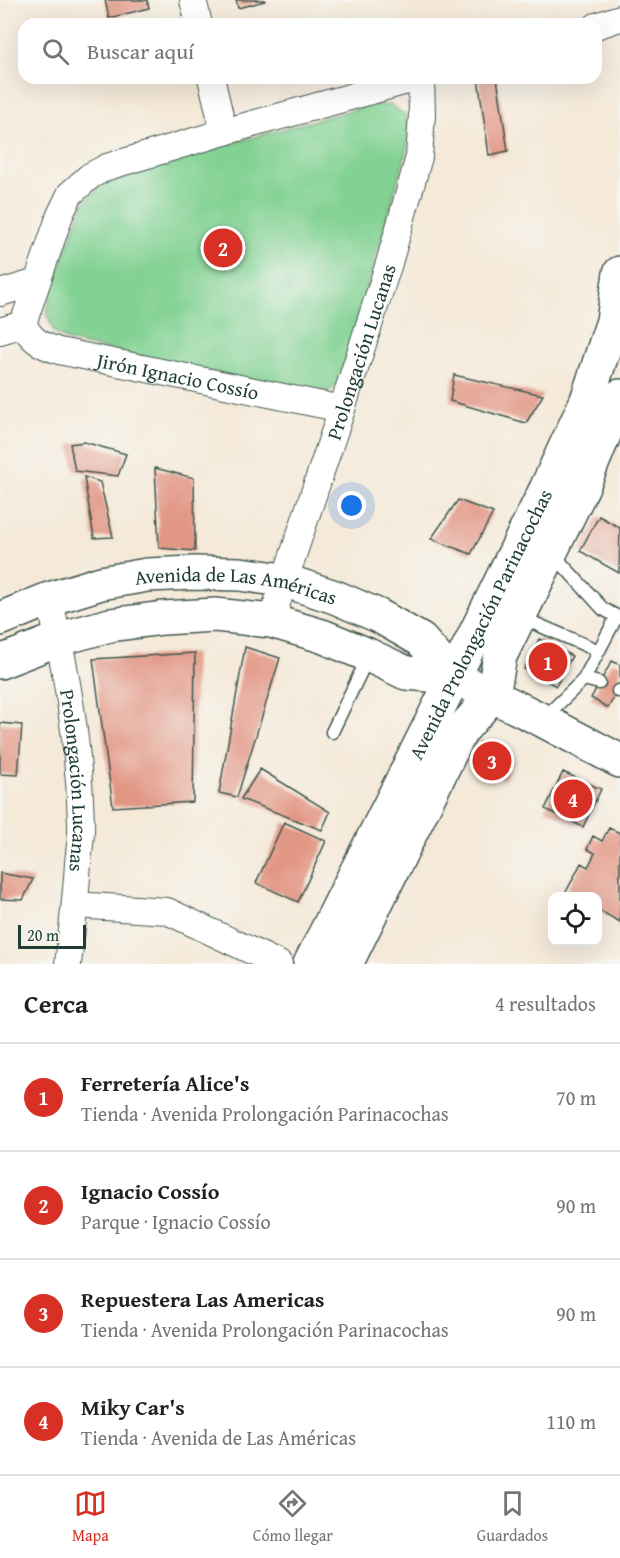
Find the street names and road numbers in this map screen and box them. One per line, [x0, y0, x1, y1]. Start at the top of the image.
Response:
street label: Prolongación Lucanas [318, 260, 402, 443]
street label: Jirón Ignacio Cossío [91, 344, 262, 406]
street label: Avenida Prolongación Parinacochas [401, 484, 558, 764]
street label: Avenida de Las Américas [132, 558, 341, 611]
street label: Prolongación Lucanas [54, 687, 96, 873]

